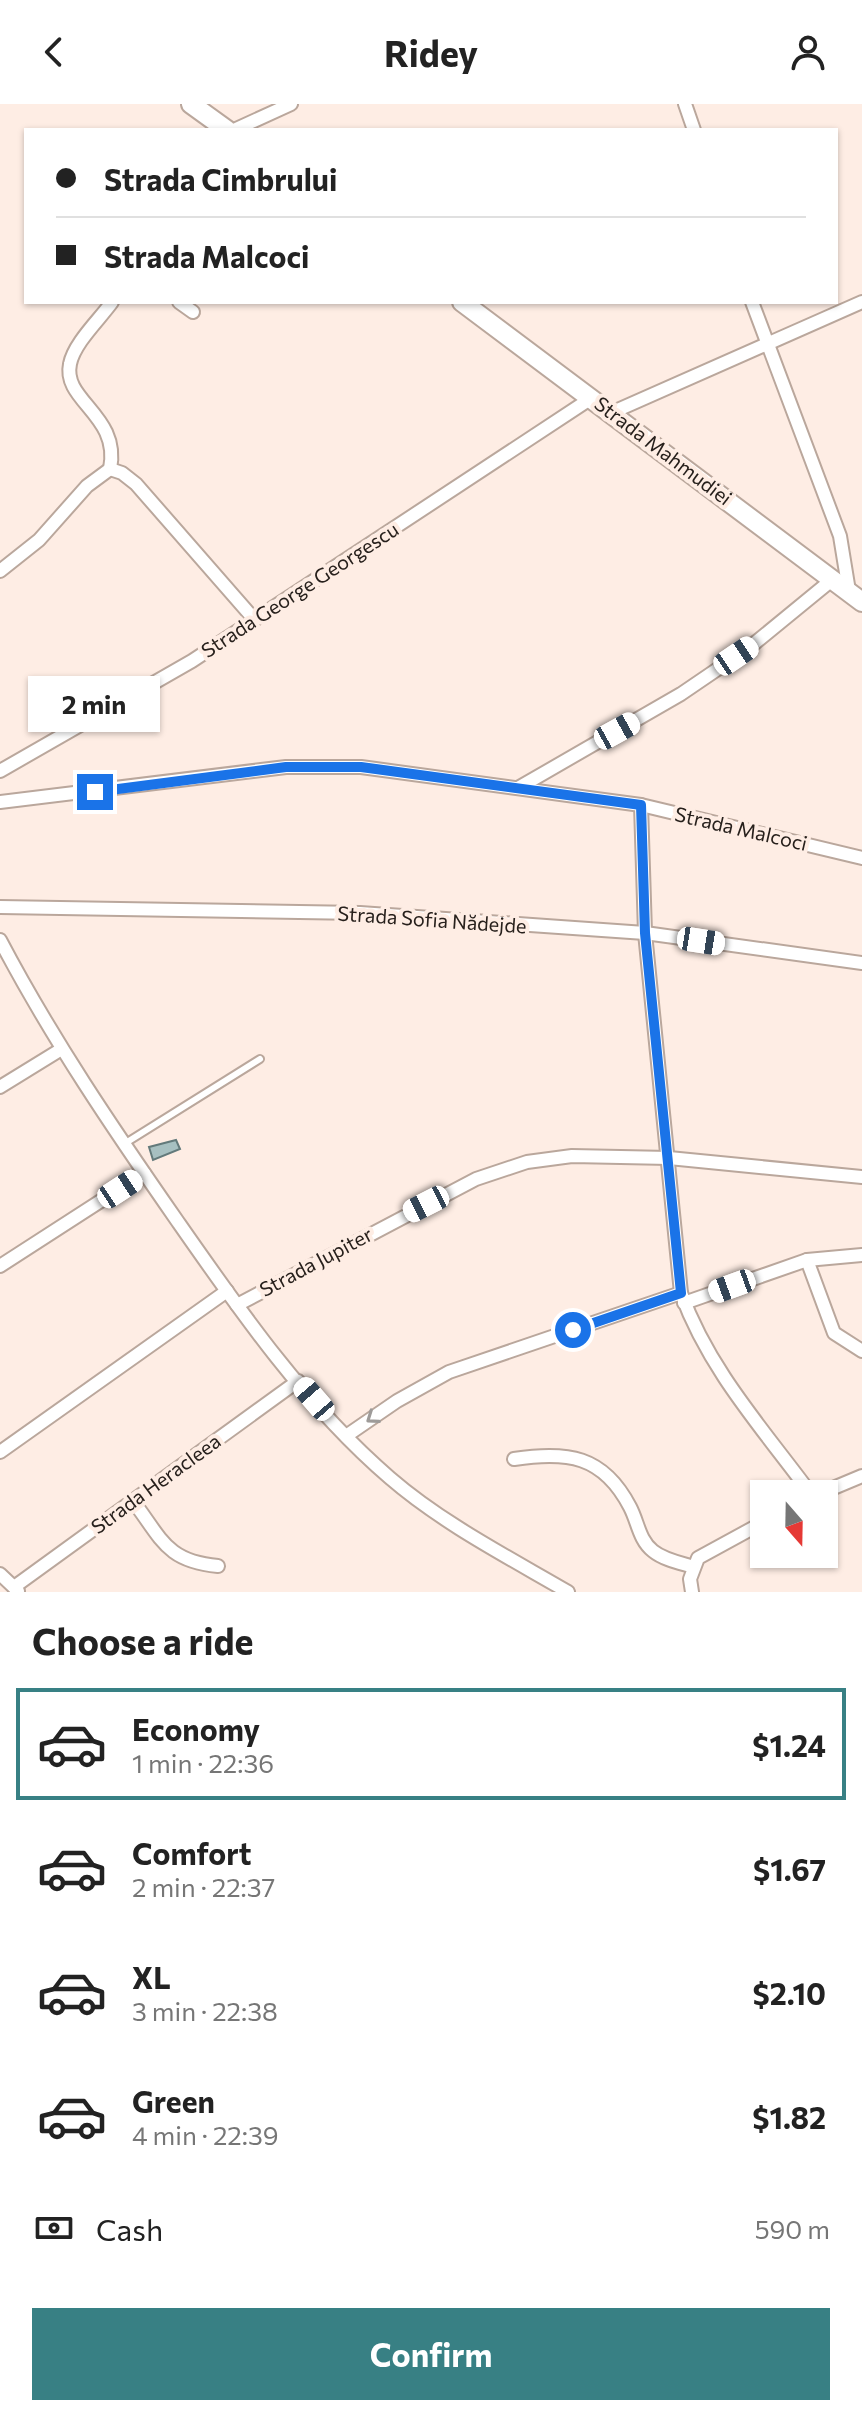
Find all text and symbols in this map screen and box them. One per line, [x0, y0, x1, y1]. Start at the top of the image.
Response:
icon: back [32, 30, 76, 74]
text: Ridey [384, 30, 478, 74]
icon: person [786, 30, 830, 74]
text: Strada Cimbrului [104, 160, 337, 197]
text: Strada Malcoci [104, 237, 309, 274]
street label: Strada Mahmudiei [590, 391, 737, 510]
street label: Strada George Georgescu [196, 516, 403, 662]
car [709, 633, 763, 679]
callout: 2 min [29, 676, 161, 732]
text: 2 min [62, 688, 126, 719]
car [590, 709, 644, 753]
route end [77, 774, 113, 810]
street label: Strada Malcoci [673, 801, 810, 855]
street label: Strada Sofia Nădejde [337, 900, 527, 938]
car [675, 925, 727, 957]
car [93, 1166, 147, 1212]
car [399, 1182, 453, 1226]
street label: Strada Jupiter [255, 1221, 376, 1301]
car [705, 1267, 759, 1305]
route start [555, 1312, 591, 1348]
car [289, 1373, 339, 1425]
one-way arrow [366, 1408, 380, 1423]
street label: Strada Heracleea [86, 1428, 225, 1538]
north arrow [750, 1480, 838, 1568]
map controls [750, 1480, 838, 1568]
text: Choose a ride [32, 1618, 253, 1662]
icon: car [36, 1708, 108, 1780]
text: Economy [132, 1710, 260, 1747]
text: $1.24 [752, 1726, 826, 1763]
text: 1 min · 22:36 [132, 1747, 274, 1778]
icon: car [36, 1832, 108, 1904]
text: Comfort [132, 1834, 251, 1871]
text: $1.67 [753, 1850, 826, 1887]
text: 2 min · 22:37 [132, 1871, 275, 1902]
icon: car [36, 1956, 108, 2028]
text: XL [132, 1958, 171, 1995]
text: $2.10 [752, 1974, 826, 2011]
text: 3 min · 22:38 [132, 1995, 278, 2026]
icon: car [36, 2080, 108, 2152]
text: Green [132, 2082, 215, 2119]
text: $1.82 [752, 2098, 826, 2135]
text: 4 min · 22:39 [132, 2119, 279, 2150]
icon: cash [32, 2206, 76, 2250]
text: Cash [96, 2210, 163, 2247]
text: 590 m [755, 2213, 830, 2244]
button: Confirm [32, 2308, 830, 2400]

